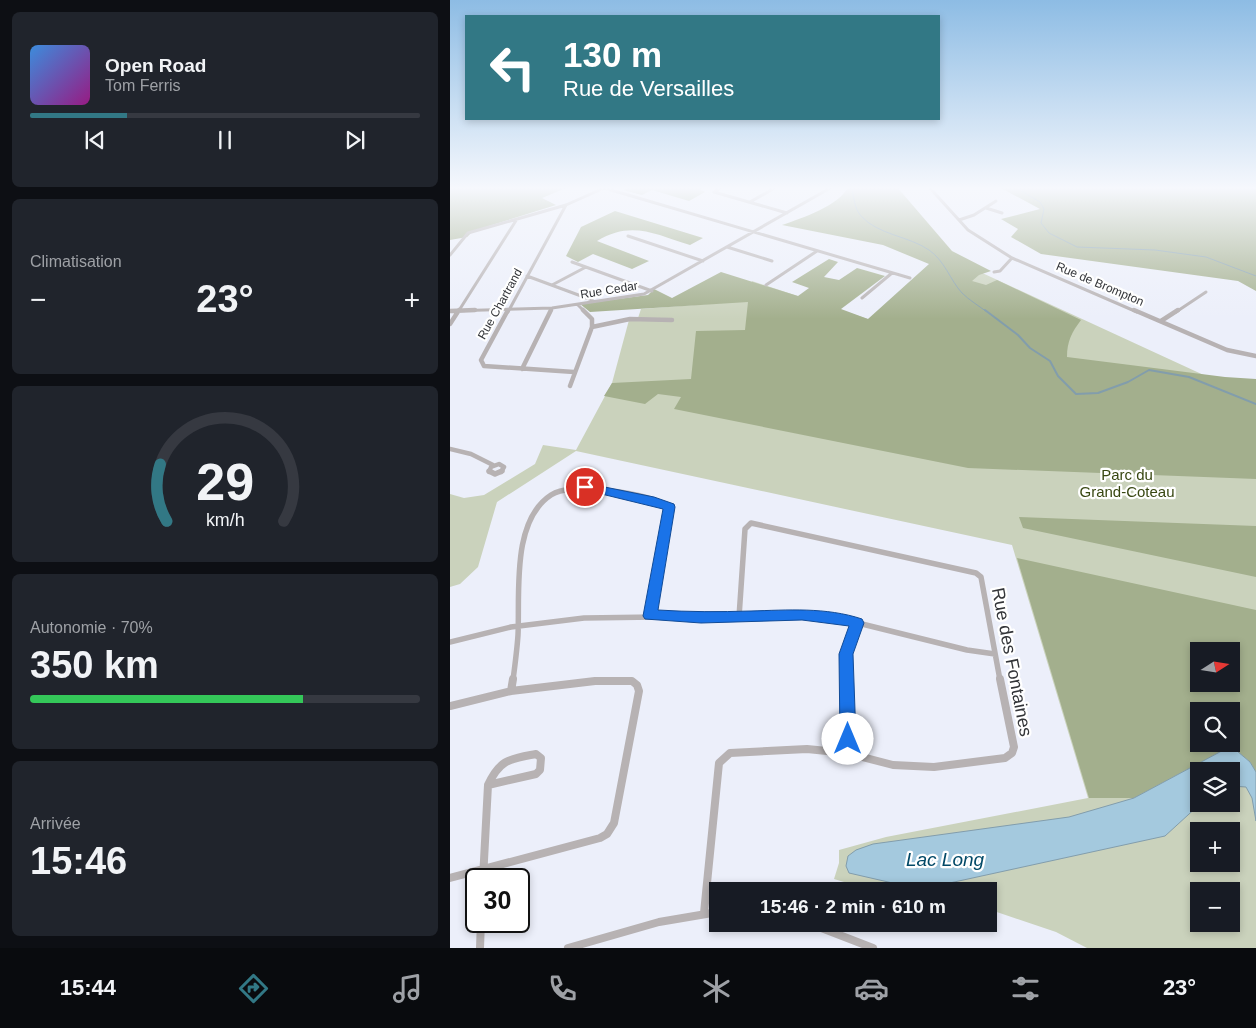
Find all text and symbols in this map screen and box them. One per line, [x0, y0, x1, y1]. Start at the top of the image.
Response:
icon: left [480, 35, 545, 100]
text: 130 m [563, 35, 662, 74]
text: Open Road [105, 55, 206, 76]
text: Rue de Versailles [563, 76, 734, 101]
text: Tom Ferris [105, 77, 181, 94]
icon: previous [81, 126, 109, 154]
icon: pause [211, 126, 239, 154]
icon: next [341, 126, 369, 154]
text: Climatisation [30, 253, 122, 270]
street label: Rue de Brompton [1054, 259, 1146, 309]
street label: Rue Chartrand [475, 266, 525, 342]
text: 23° [196, 278, 254, 320]
street label: Rue Cedar [579, 279, 639, 301]
text: − [30, 284, 46, 315]
text: + [404, 284, 420, 315]
text: 29 [196, 453, 254, 511]
pin [564, 466, 606, 508]
park label: Parc du Grand-Coteau [1079, 466, 1175, 500]
icon: arrive [571, 473, 599, 501]
text: km/h [206, 510, 244, 530]
street label: Rue des Fontaines [988, 586, 1036, 738]
text: Autonomie · 70% [30, 619, 153, 636]
north arrow [1190, 642, 1240, 692]
map controls [1190, 642, 1240, 932]
text: 350 km [30, 644, 159, 686]
button: search [1190, 702, 1240, 752]
position arrow [821, 712, 873, 764]
button: layers [1190, 762, 1240, 812]
text: Arrivée [30, 815, 81, 832]
button: + [1190, 822, 1240, 872]
text: 15:46 [30, 840, 127, 882]
water label: Lac Long [906, 849, 985, 870]
speed limit sign: 30 [465, 868, 530, 933]
button: − [1190, 882, 1240, 932]
text: 15:46 · 2 min · 610 m [760, 896, 946, 917]
icon: directions [236, 971, 271, 1006]
icon: music [390, 971, 425, 1006]
icon: phone [545, 971, 580, 1006]
icon: climate [699, 971, 734, 1006]
icon: car [854, 971, 889, 1006]
icon: filters [1008, 971, 1043, 1006]
text: 15:44 [60, 975, 116, 1000]
text: 23° [1163, 975, 1196, 1000]

